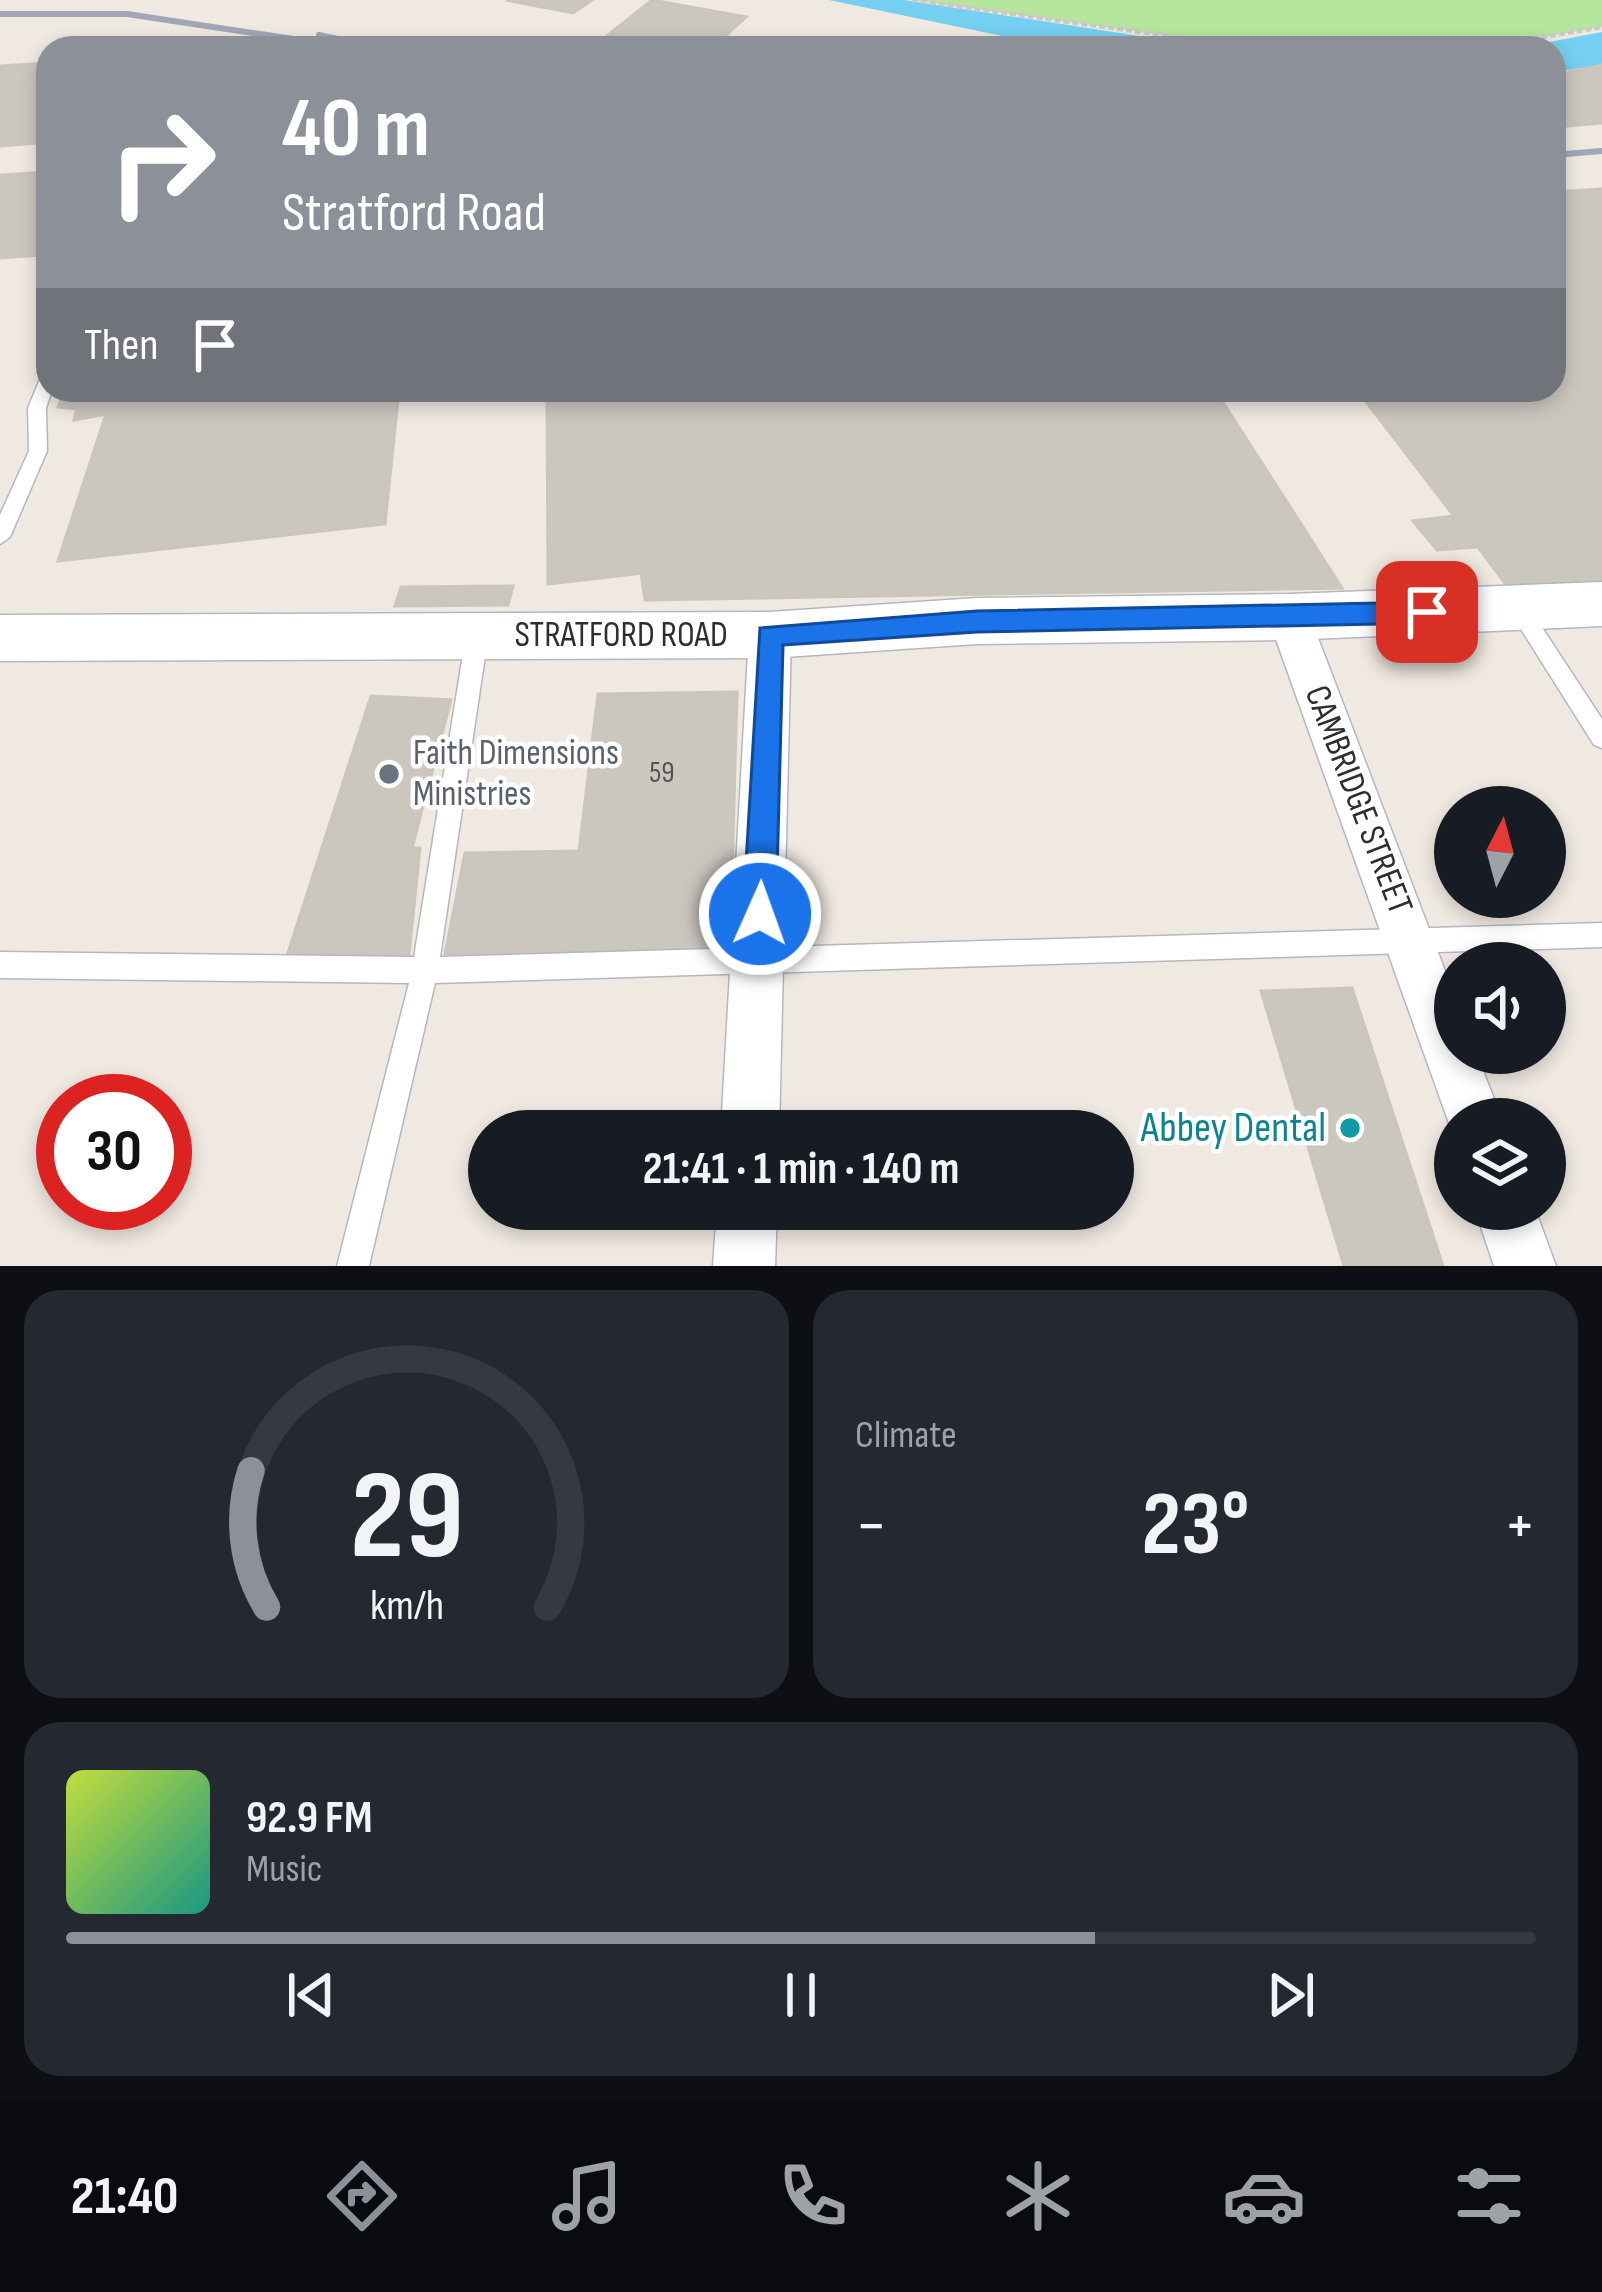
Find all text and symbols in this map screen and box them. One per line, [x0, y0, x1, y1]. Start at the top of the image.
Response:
text: 40 m [282, 79, 430, 180]
icon: right [84, 84, 240, 240]
text: Stratford Road [282, 181, 546, 246]
icon: arrive [182, 312, 248, 378]
text: Then [84, 318, 158, 373]
pin [1376, 561, 1478, 663]
icon: arrive [1394, 579, 1460, 645]
street label: STRATFORD ROAD [514, 614, 728, 657]
street label: CAMBRIDGE STREET [1295, 680, 1421, 920]
place label: Faith Dimensions Ministries [413, 732, 619, 816]
house number: 59 [649, 755, 675, 791]
marker: Faith Dimensions Ministries [376, 761, 402, 787]
north arrow [1434, 786, 1566, 918]
map controls [1434, 786, 1566, 1230]
position arrow [697, 851, 823, 977]
button: sound [1434, 942, 1566, 1074]
speed limit sign: 30 [36, 1074, 192, 1230]
button: layers [1434, 1098, 1566, 1230]
place label: Abbey Dental [1140, 1103, 1326, 1154]
marker: Abbey Dental [1337, 1115, 1363, 1141]
text: 21:41 · 1 min · 140 m [643, 1142, 959, 1197]
text: Climate [855, 1412, 957, 1459]
text: 29 [350, 1444, 463, 1593]
text: 23° [1141, 1472, 1250, 1580]
text: − [855, 1487, 887, 1566]
text: + [1504, 1487, 1536, 1566]
text: km/h [369, 1580, 444, 1632]
text: 92.9 FM [246, 1791, 372, 1846]
text: Music [246, 1846, 322, 1893]
icon: previous [278, 1962, 344, 2028]
icon: pause [768, 1962, 834, 2028]
icon: next [1258, 1962, 1324, 2028]
icon: directions [320, 2154, 404, 2238]
icon: music [545, 2154, 629, 2238]
icon: phone [771, 2154, 855, 2238]
icon: climate [996, 2154, 1080, 2238]
icon: car [1222, 2154, 1306, 2238]
icon: filters [1447, 2154, 1531, 2238]
text: 21:40 [71, 2164, 178, 2229]

